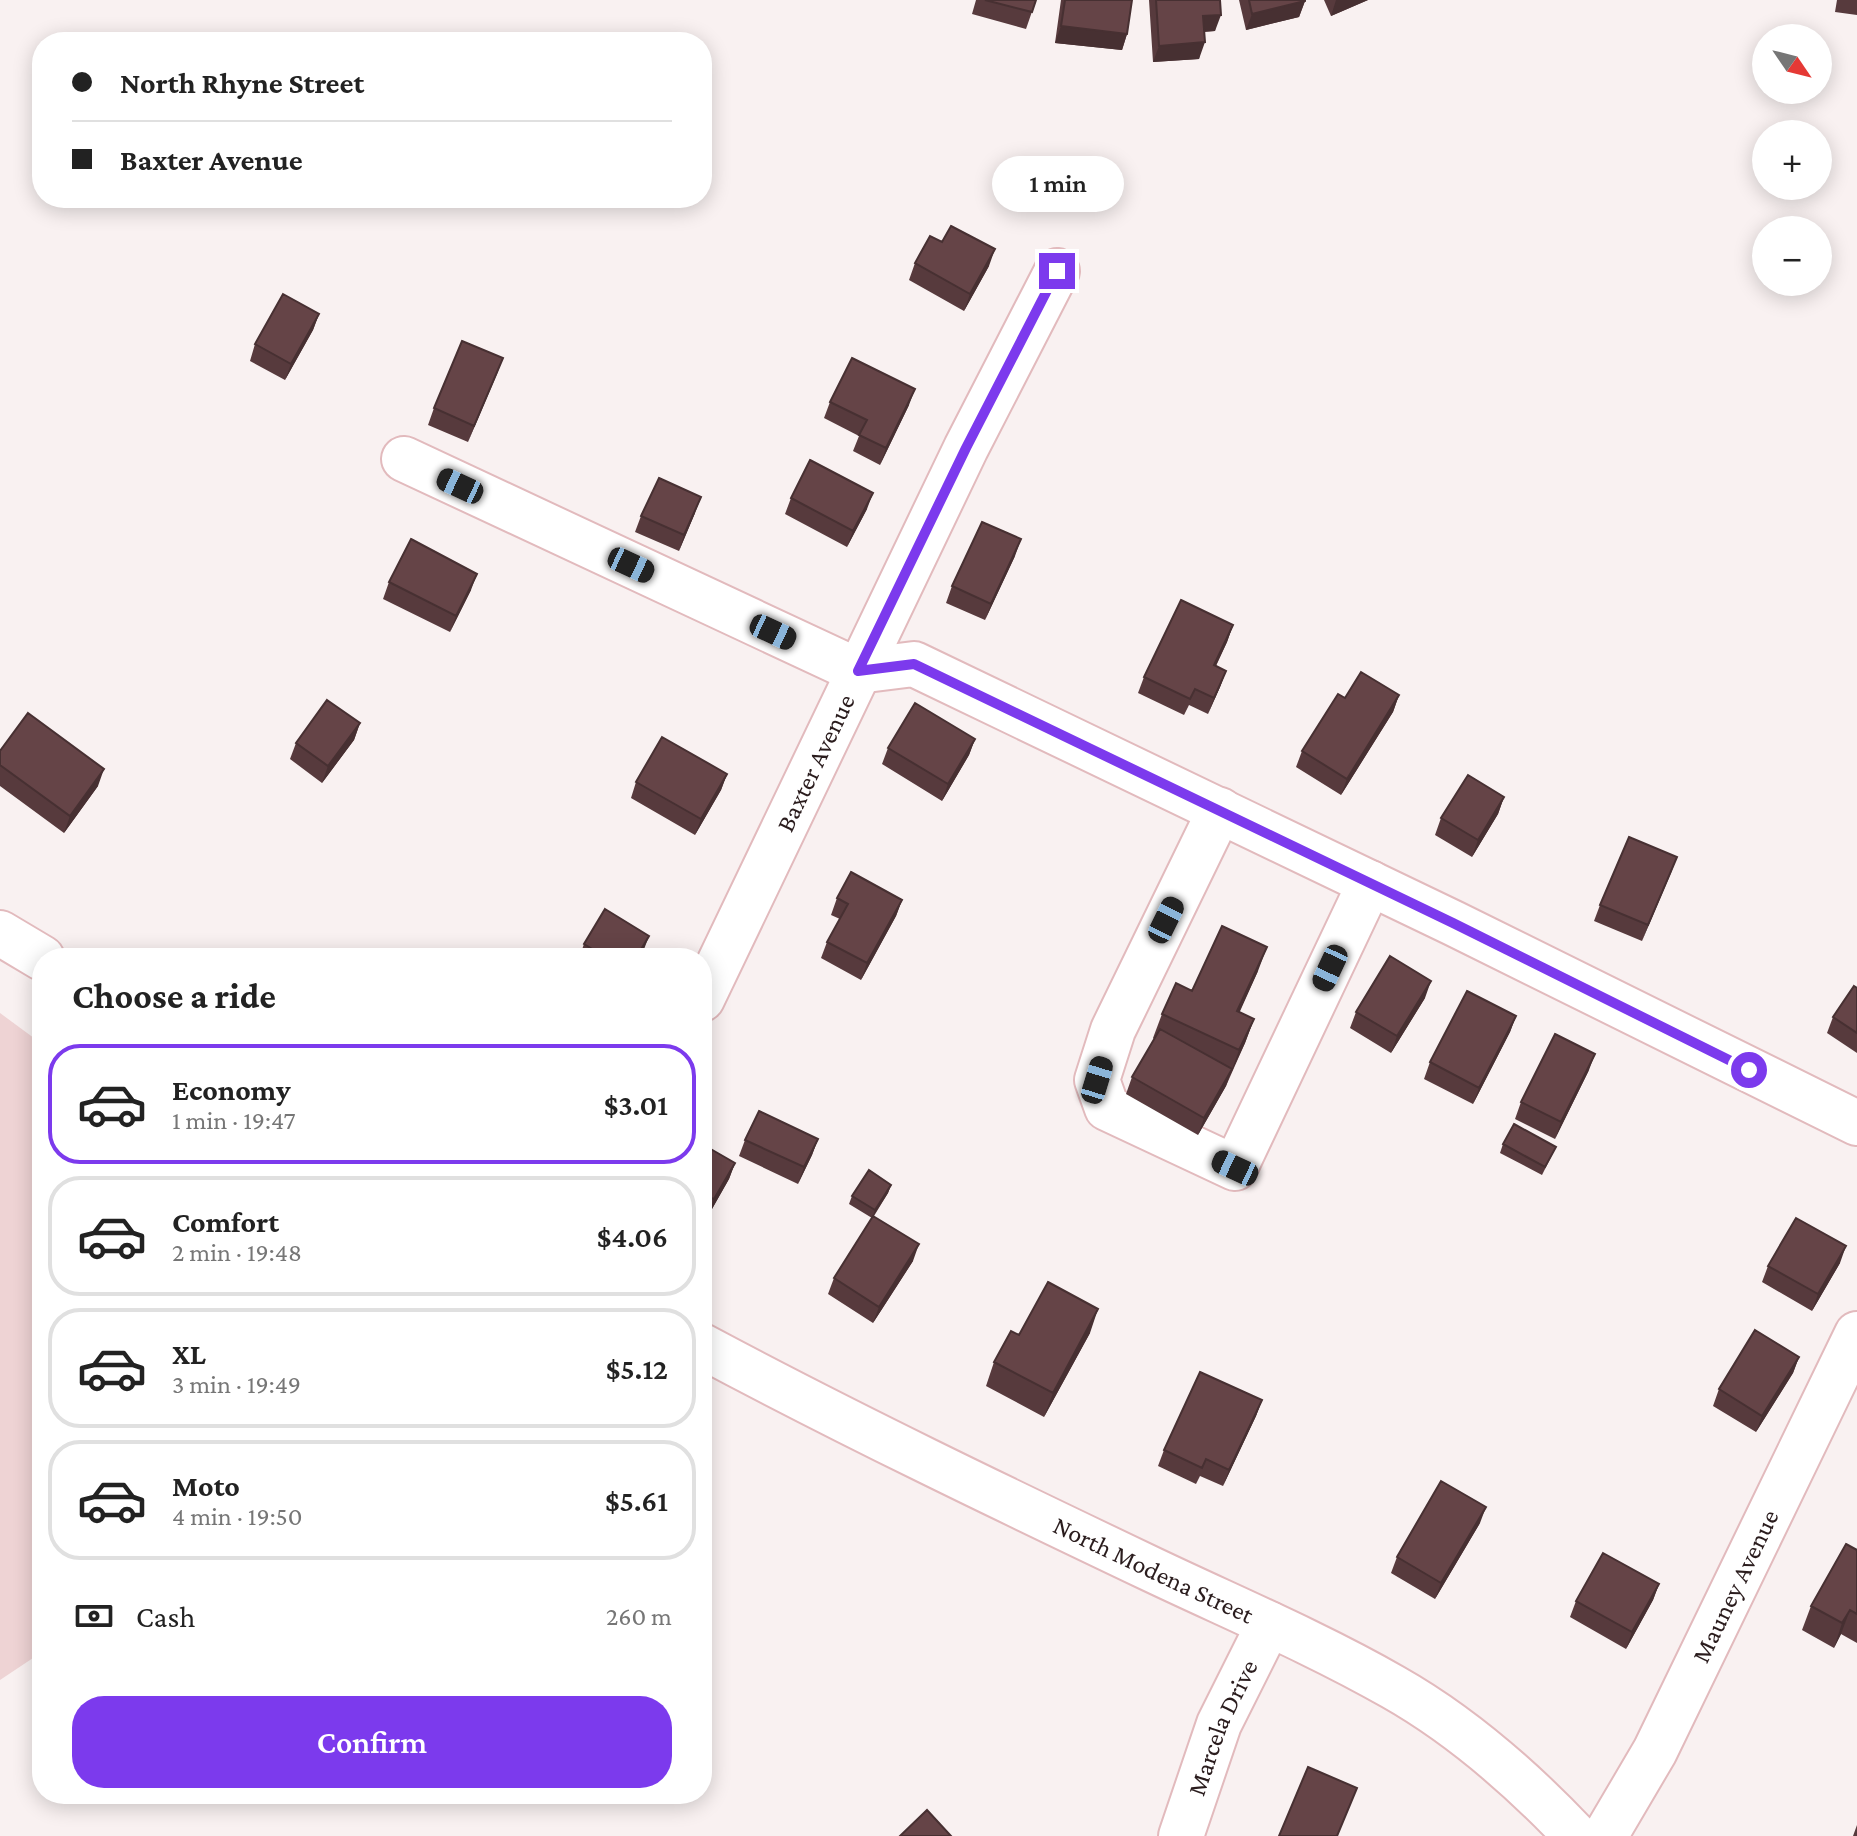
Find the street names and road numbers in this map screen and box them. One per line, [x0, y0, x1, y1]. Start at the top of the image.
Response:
street label: Baxter Avenue [770, 690, 861, 836]
street label: Mauney Avenue [1686, 1505, 1785, 1667]
street label: North Modena Street [1049, 1511, 1258, 1630]
street label: Marcela Drive [1182, 1655, 1264, 1800]

